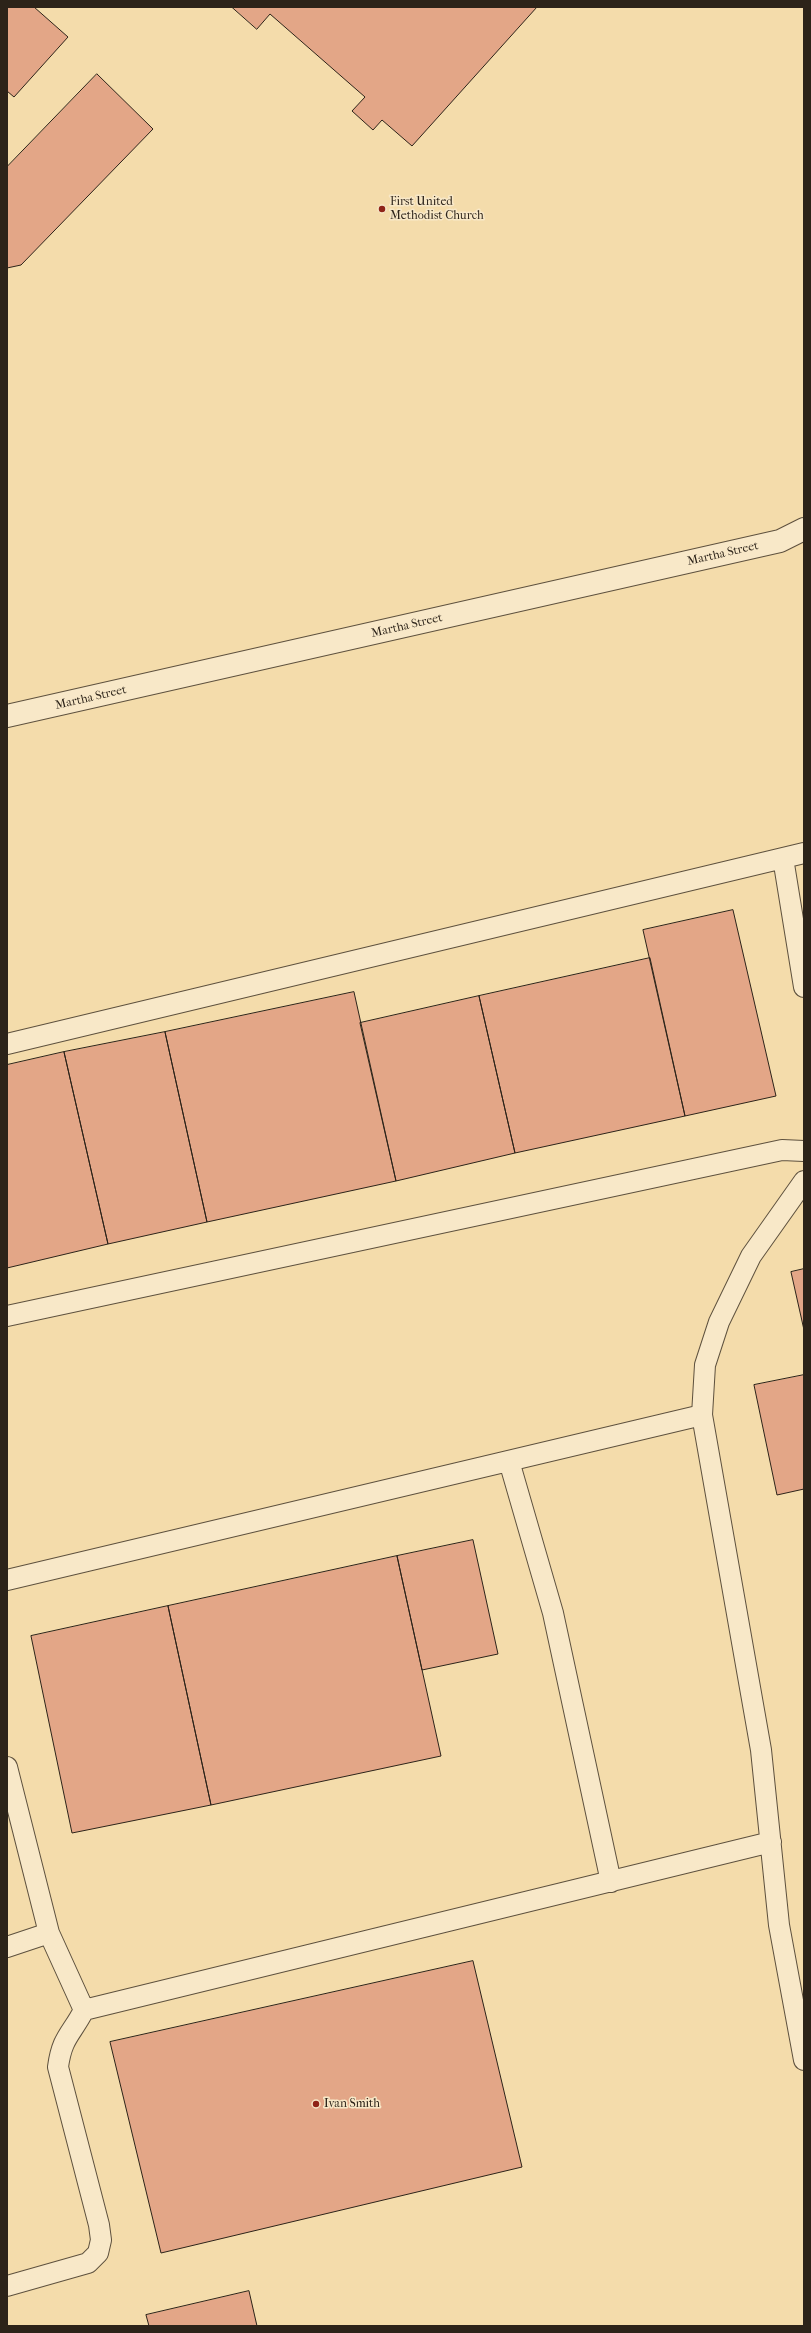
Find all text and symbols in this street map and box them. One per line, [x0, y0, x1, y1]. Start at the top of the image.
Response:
place label: First United Methodist Church [390, 195, 484, 223]
marker: First United Methodist Church [377, 204, 387, 214]
street label: Martha Street [686, 539, 760, 569]
street label: Martha Street [370, 611, 444, 641]
street label: Martha Street [54, 683, 128, 713]
place label: Ivan Smith [324, 2097, 380, 2111]
marker: Ivan Smith [311, 2099, 321, 2109]

